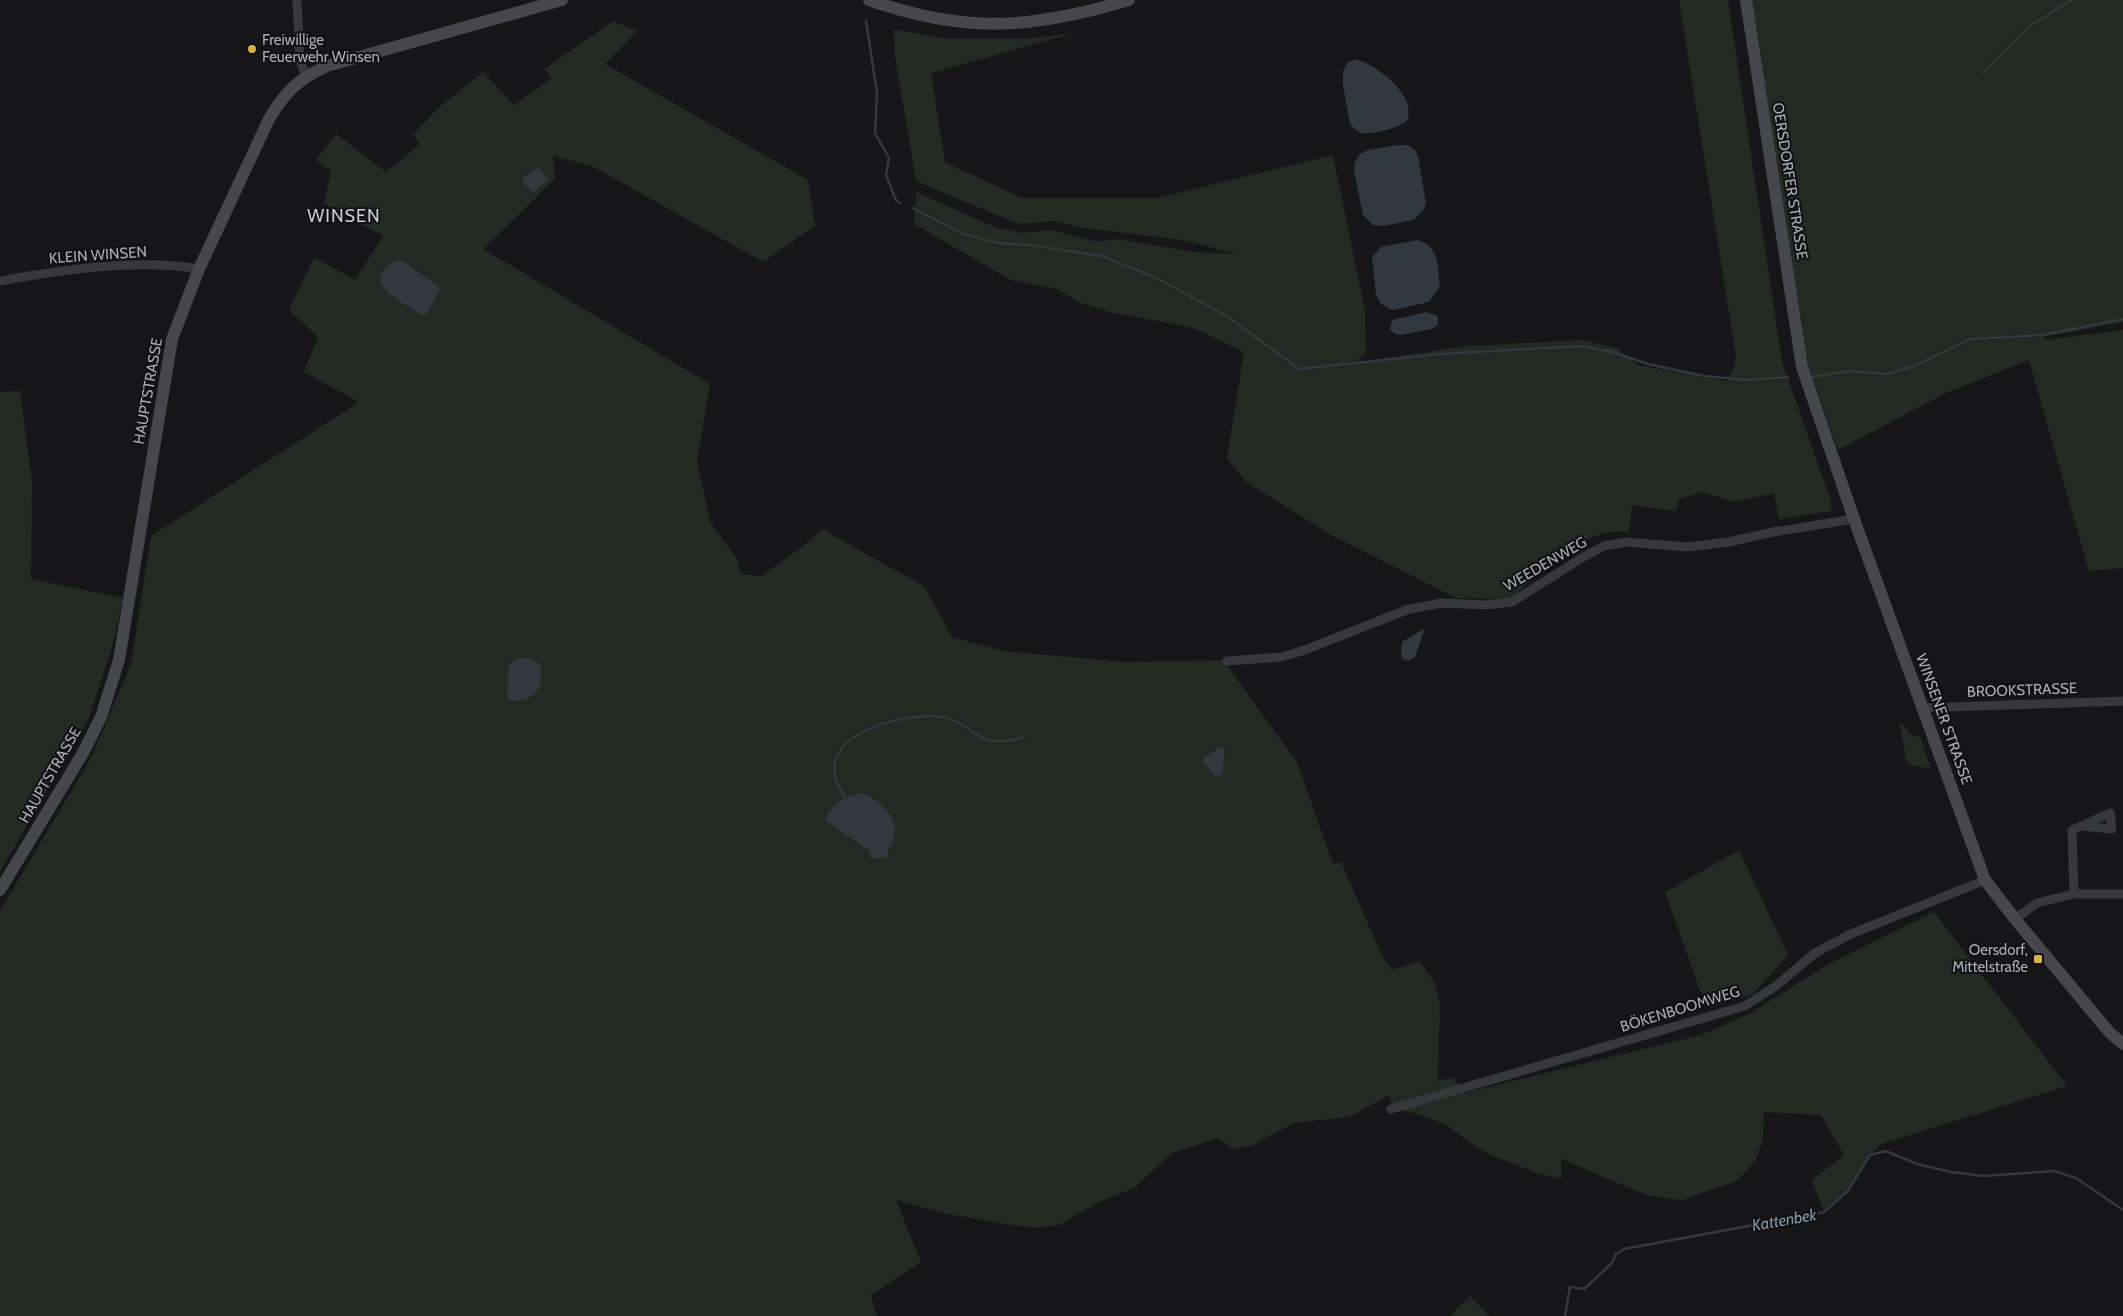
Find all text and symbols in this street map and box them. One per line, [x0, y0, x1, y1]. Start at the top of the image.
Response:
place label: Freiwillige Feuerwehr Winsen [262, 31, 380, 66]
marker: Freiwillige Feuerwehr Winsen [246, 43, 258, 55]
street label: OERSDORFER STRASSE [1769, 101, 1811, 261]
district label: WINSEN [307, 205, 381, 227]
street label: KLEIN WINSEN [48, 243, 148, 267]
street label: HAUPTSTRASSE [130, 336, 166, 446]
street label: WEEDENWEG [1500, 533, 1590, 595]
street label: WINSENER STRASSE [1912, 651, 1976, 787]
street label: BROOKSTRASSE [1967, 679, 2077, 701]
street label: HAUPTSTRASSE [15, 724, 85, 826]
place label: Oersdorf, Mittelstraße [1952, 941, 2028, 976]
marker: Oersdorf, Mittelstraße [2032, 953, 2044, 965]
street label: BÖKENBOOMWEG [1618, 982, 1742, 1036]
water label: Kattenbek [1750, 1205, 1819, 1235]

